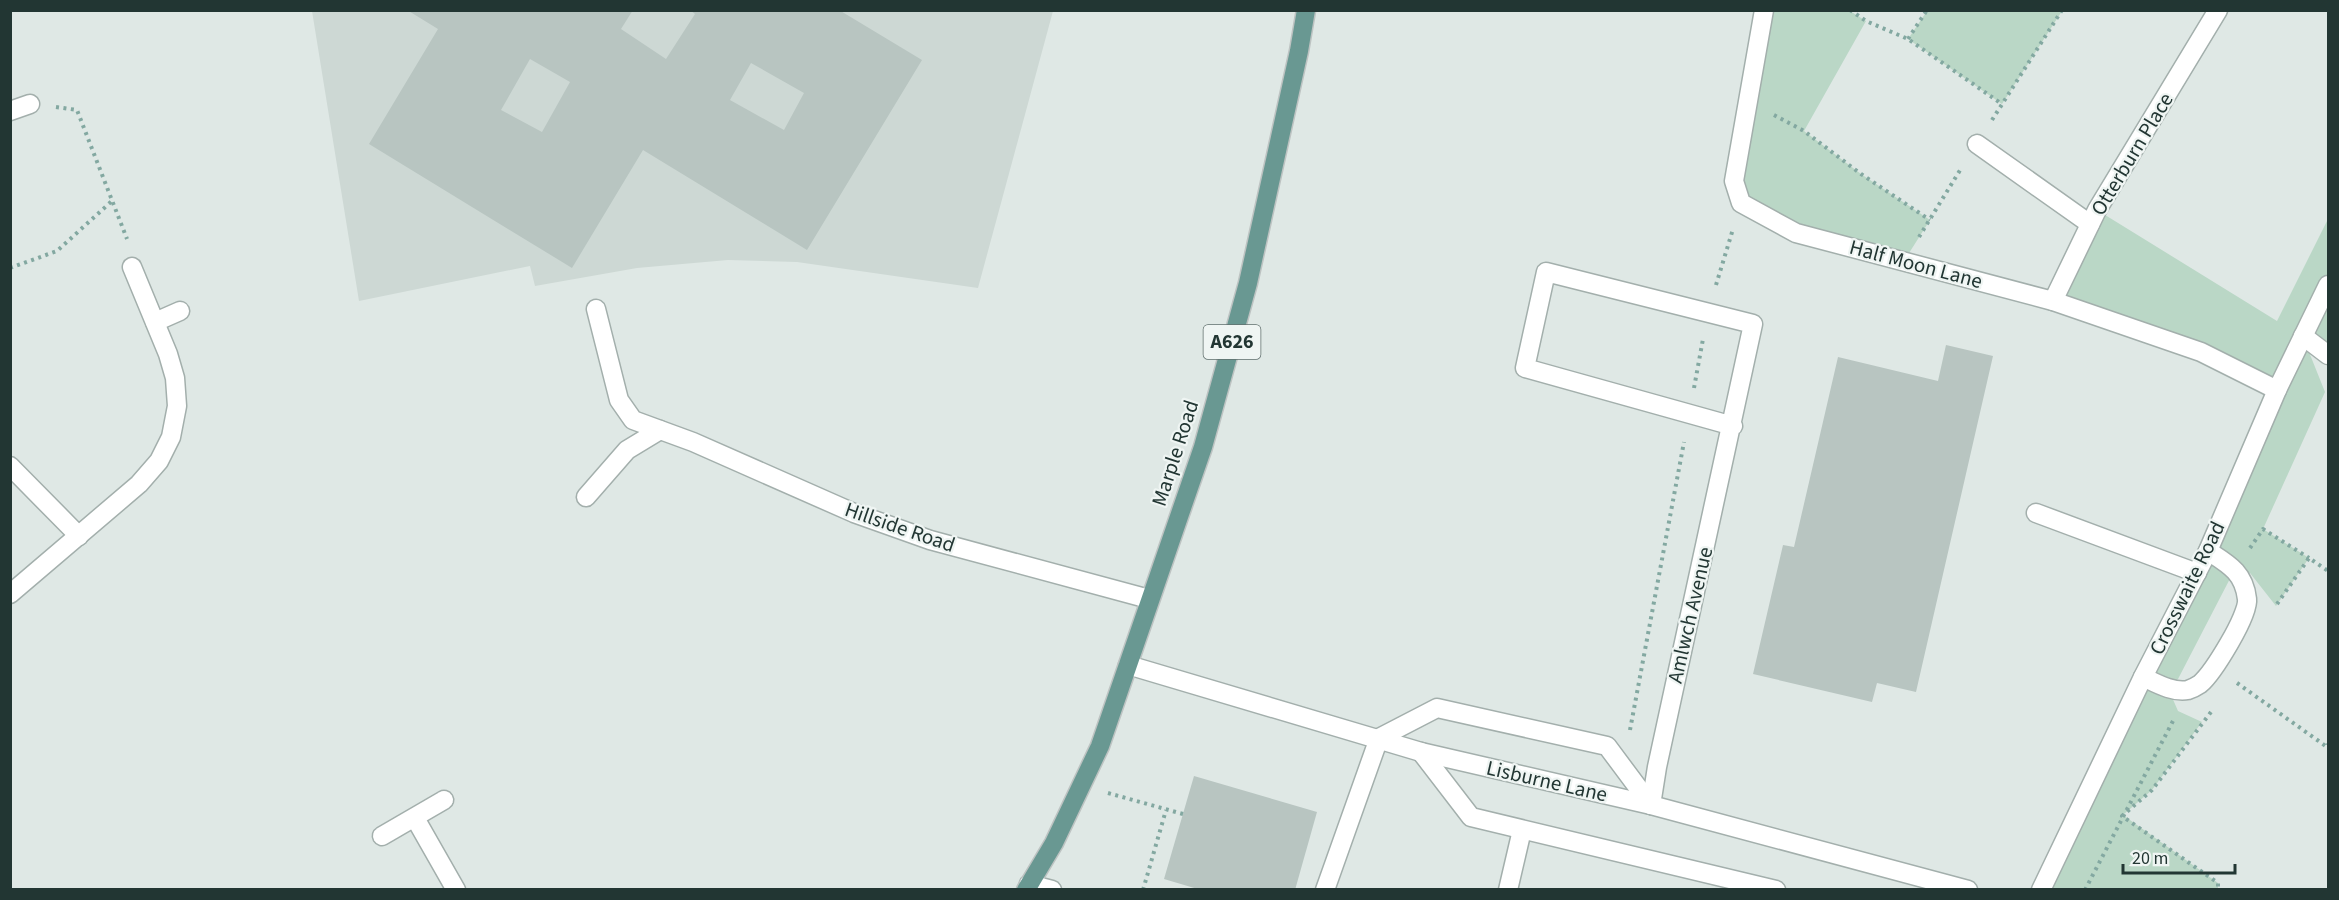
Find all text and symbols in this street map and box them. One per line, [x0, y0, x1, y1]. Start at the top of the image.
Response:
street label: Otterburn Place [2083, 87, 2181, 221]
street label: Half Moon Lane [1846, 232, 1986, 296]
road number: A626 [1204, 325, 1260, 359]
street label: Marple Road [1144, 396, 1206, 510]
street label: Hillside Road [841, 494, 959, 560]
street label: Crosswaite Road [2142, 516, 2232, 660]
street label: Amlwch Avenue [1660, 544, 1720, 686]
street label: Lisburne Lane [1484, 753, 1610, 809]
scale bar [2123, 837, 2236, 875]
text: 20 m [2132, 846, 2168, 871]

